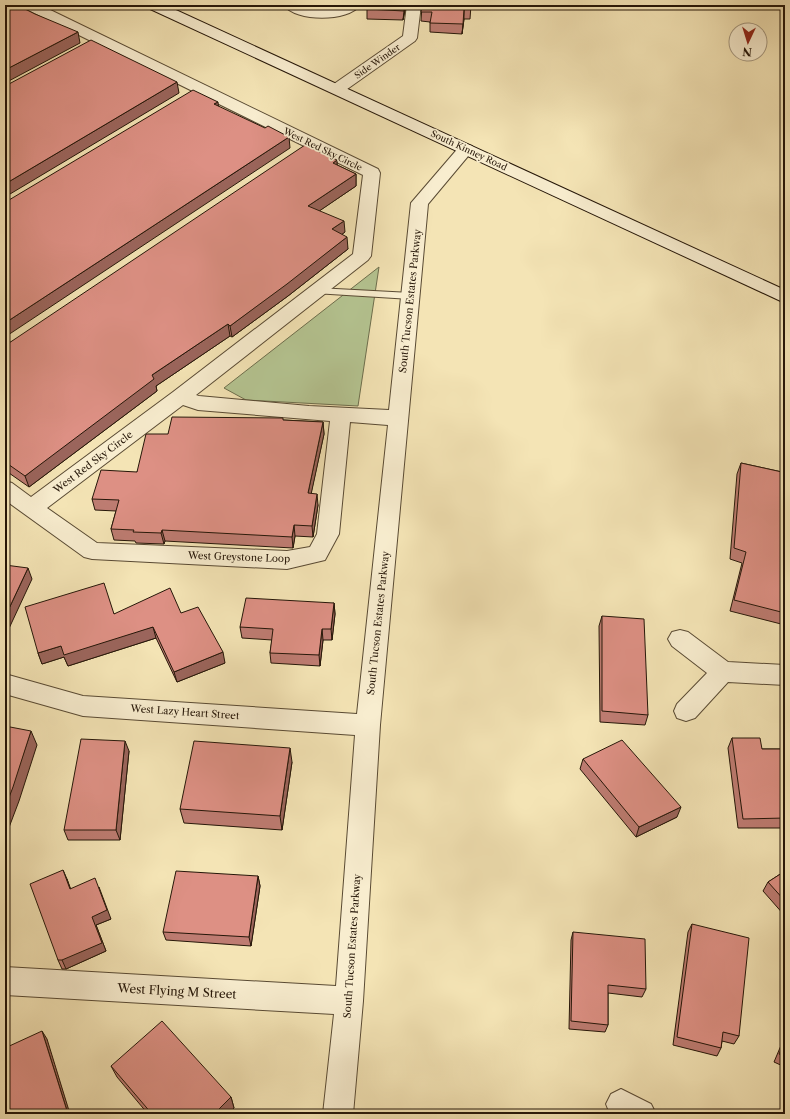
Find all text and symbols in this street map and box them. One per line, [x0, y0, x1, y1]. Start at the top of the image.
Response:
north arrow [728, 22, 768, 62]
street label: Side Winder [352, 41, 402, 81]
text: N [742, 45, 753, 59]
street label: West Red Sky Circle [281, 125, 364, 173]
street label: South Kinney Road [429, 127, 509, 173]
street label: South Tucson Estates Parkway [396, 228, 424, 374]
street label: West Red Sky Circle [50, 428, 136, 497]
street label: West Greystone Loop [187, 549, 290, 565]
street label: South Tucson Estates Parkway [364, 550, 392, 696]
street label: West Lazy Heart Street [129, 702, 240, 722]
street label: South Tucson Estates Parkway [340, 873, 364, 1019]
street label: West Flying M Street [116, 980, 238, 1002]

